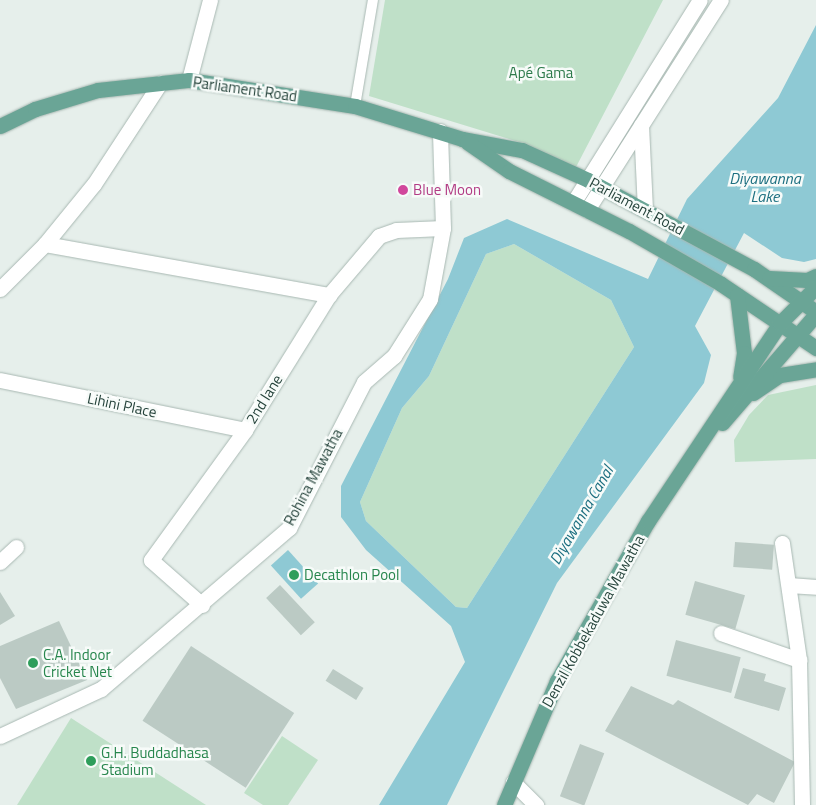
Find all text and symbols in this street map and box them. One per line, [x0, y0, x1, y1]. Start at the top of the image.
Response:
park label: Apé Gama [509, 64, 573, 82]
street label: Parliament Road [192, 73, 298, 105]
water label: Diyawanna Lake [729, 168, 801, 206]
street label: Parliament Road [586, 173, 688, 239]
place label: Blue Moon [413, 181, 481, 199]
marker: Blue Moon [397, 184, 409, 196]
street label: 2nd lane [242, 371, 286, 427]
street label: Lihini Place [86, 389, 158, 421]
street label: Rohina Mawatha [280, 426, 346, 528]
water label: Diyawanna Canal [545, 462, 617, 568]
street label: Denzil Kobbekaduwa Mawatha [538, 532, 648, 710]
place label: Decathlon Pool [304, 566, 400, 584]
marker: Decathlon Pool [288, 569, 300, 581]
place label: C.A. Indoor Cricket Net [43, 645, 112, 680]
marker: C.A. Indoor Cricket Net [27, 657, 39, 669]
place label: G.H. Buddadhasa Stadium [101, 743, 209, 778]
marker: G.H. Buddadhasa Stadium [85, 755, 97, 767]

